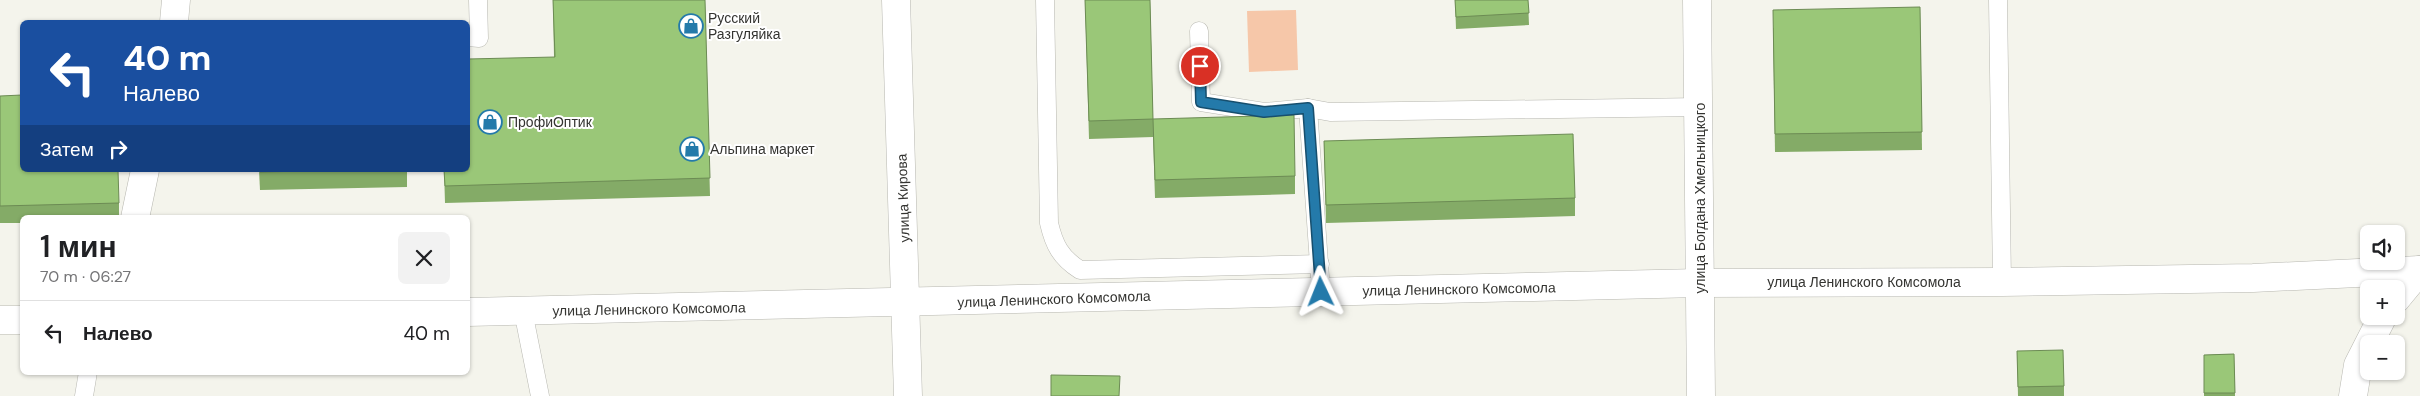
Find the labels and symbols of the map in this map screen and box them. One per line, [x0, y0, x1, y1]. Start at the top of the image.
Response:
place label: Русский Разгуляйка [708, 9, 781, 43]
shop icon: Русский Разгуляйка [678, 13, 704, 39]
pin [1179, 45, 1221, 87]
street label: улица Богдана Хмельницкого [1691, 102, 1709, 293]
shop icon: ПрофиОптик [477, 109, 503, 135]
place label: ПрофиОптик [508, 113, 593, 131]
shop icon: Альпина маркет [679, 136, 705, 162]
place label: Альпина маркет [710, 140, 815, 158]
street label: улица Кирова [892, 153, 914, 243]
position arrow [1294, 265, 1346, 317]
street label: улица Ленинского Комсомола [1767, 273, 1961, 291]
street label: улица Ленинского Комсомола [1362, 278, 1556, 300]
street label: улица Ленинского Комсомола [957, 287, 1151, 311]
street label: улица Ленинского Комсомола [552, 298, 746, 320]

